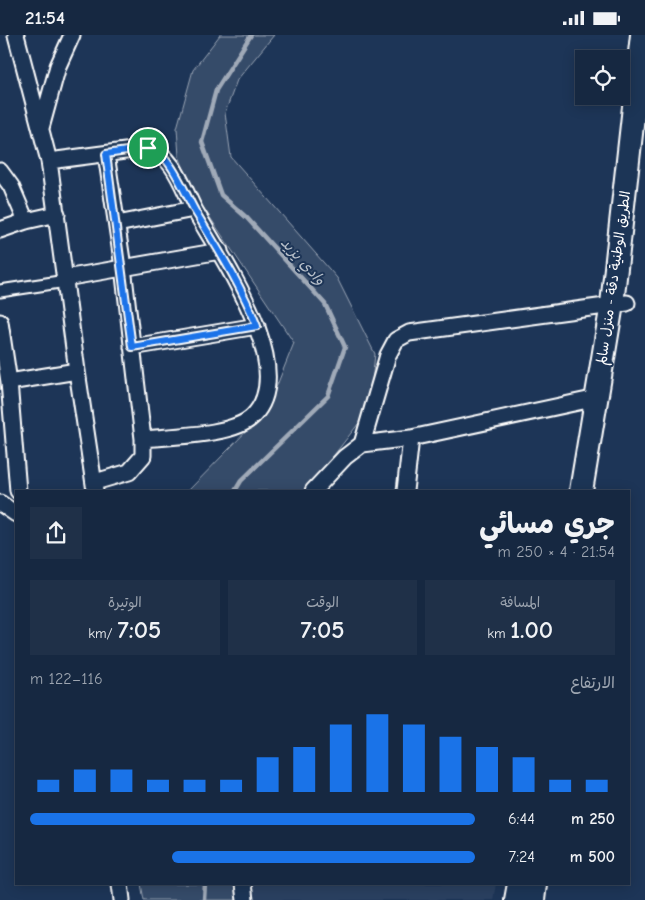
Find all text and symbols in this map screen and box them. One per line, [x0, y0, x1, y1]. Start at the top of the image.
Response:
text: 21:54 [25, 7, 65, 29]
map controls [575, 50, 630, 105]
button: locate [575, 50, 630, 105]
pin [127, 127, 169, 169]
icon: arrive [134, 134, 162, 162]
street label: الطريق الوطنية دقة - منزل سالم [593, 190, 636, 367]
water label: وادي يزيد [275, 234, 329, 290]
button: share [30, 507, 82, 559]
text: جري مسائي [479, 508, 615, 540]
text: 21:54 · 4 × 250 m [498, 543, 615, 561]
text: الوتيرة [108, 594, 142, 611]
text: الوقت [306, 594, 339, 611]
text: المسافة [500, 594, 540, 611]
text: 7:05 [117, 615, 161, 644]
text: 7:05 [301, 615, 345, 644]
text: 1.00 [510, 615, 553, 644]
text: /km [88, 625, 117, 642]
text: km [487, 625, 510, 642]
text: 116–122 m [30, 670, 103, 688]
text: الارتفاع [570, 674, 615, 692]
text: 6:44 [508, 810, 535, 828]
text: 250 m [571, 810, 615, 828]
text: 7:24 [509, 848, 535, 866]
text: 500 m [570, 848, 615, 866]

